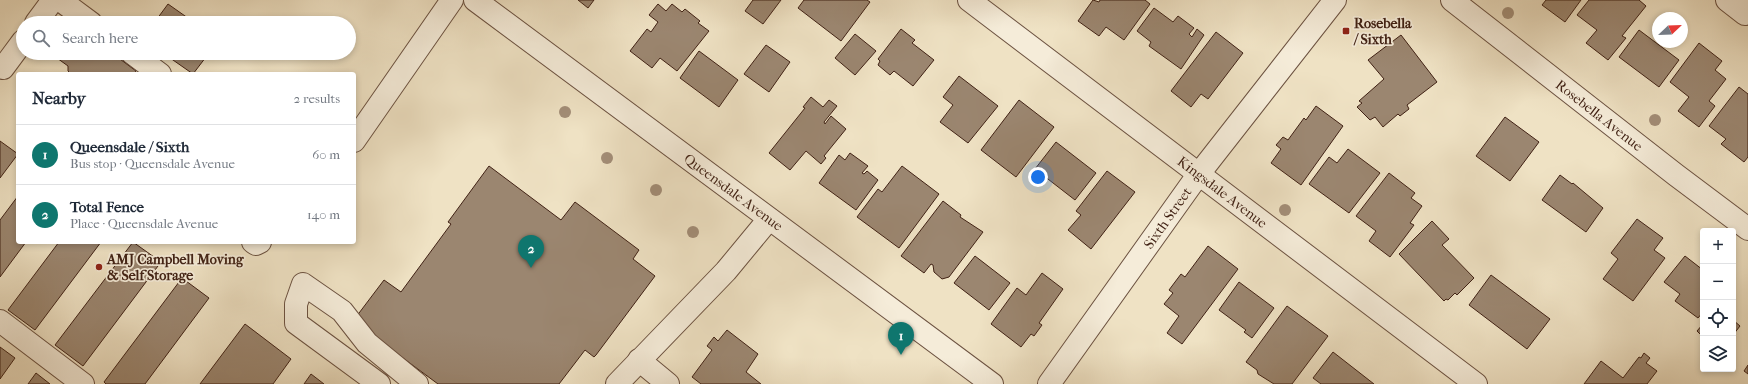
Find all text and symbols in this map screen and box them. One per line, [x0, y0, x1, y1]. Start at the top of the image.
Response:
north arrow [1652, 12, 1688, 48]
place label: Rosebella / Sixth [1353, 15, 1412, 48]
search box [16, 16, 356, 60]
marker: Rosebella / Sixth [1341, 26, 1351, 36]
icon: search [30, 27, 52, 49]
text: Search here [62, 29, 138, 47]
street label: Rosebella Avenue [1552, 76, 1646, 154]
text: Nearby [32, 88, 86, 108]
text: 2 results [294, 91, 340, 106]
text: Queensdale / Sixth [70, 138, 189, 156]
text: 1 [43, 147, 47, 162]
text: 60 m [312, 147, 340, 162]
street label: Queensdale Avenue [681, 150, 786, 234]
street label: Kingsdale Avenue [1174, 153, 1271, 231]
text: Bus stop · Queensdale Avenue [70, 156, 235, 171]
your location [1028, 167, 1048, 187]
street label: Sixth Street [1140, 184, 1195, 252]
text: Total Fence [70, 198, 144, 216]
text: 2 [42, 207, 48, 222]
text: 140 m [307, 207, 340, 222]
text: Place · Queensdale Avenue [70, 216, 218, 231]
map controls [1700, 228, 1736, 372]
button: + [1700, 228, 1736, 264]
pin: 2 [518, 235, 544, 268]
place label: AMJ Campbell Moving & Self Storage [106, 251, 244, 284]
marker: AMJ Campbell Moving & Self Storage [94, 262, 104, 272]
button: − [1700, 264, 1736, 300]
button: locate [1700, 300, 1736, 336]
pin: 1 [888, 322, 914, 355]
button: layers [1700, 336, 1736, 372]

